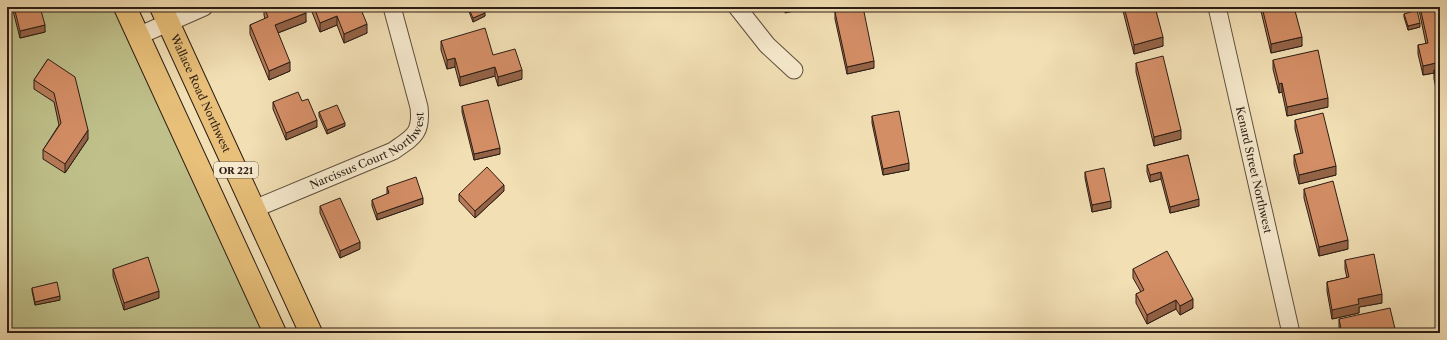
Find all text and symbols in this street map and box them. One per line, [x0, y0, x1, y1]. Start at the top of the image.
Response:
street label: Wallace Road Northwest [167, 31, 234, 155]
street label: Kenard Street Northwest [1233, 105, 1275, 235]
street label: Narcissus Court Northwest [308, 112, 427, 192]
road number: OR 221 [214, 162, 258, 178]

